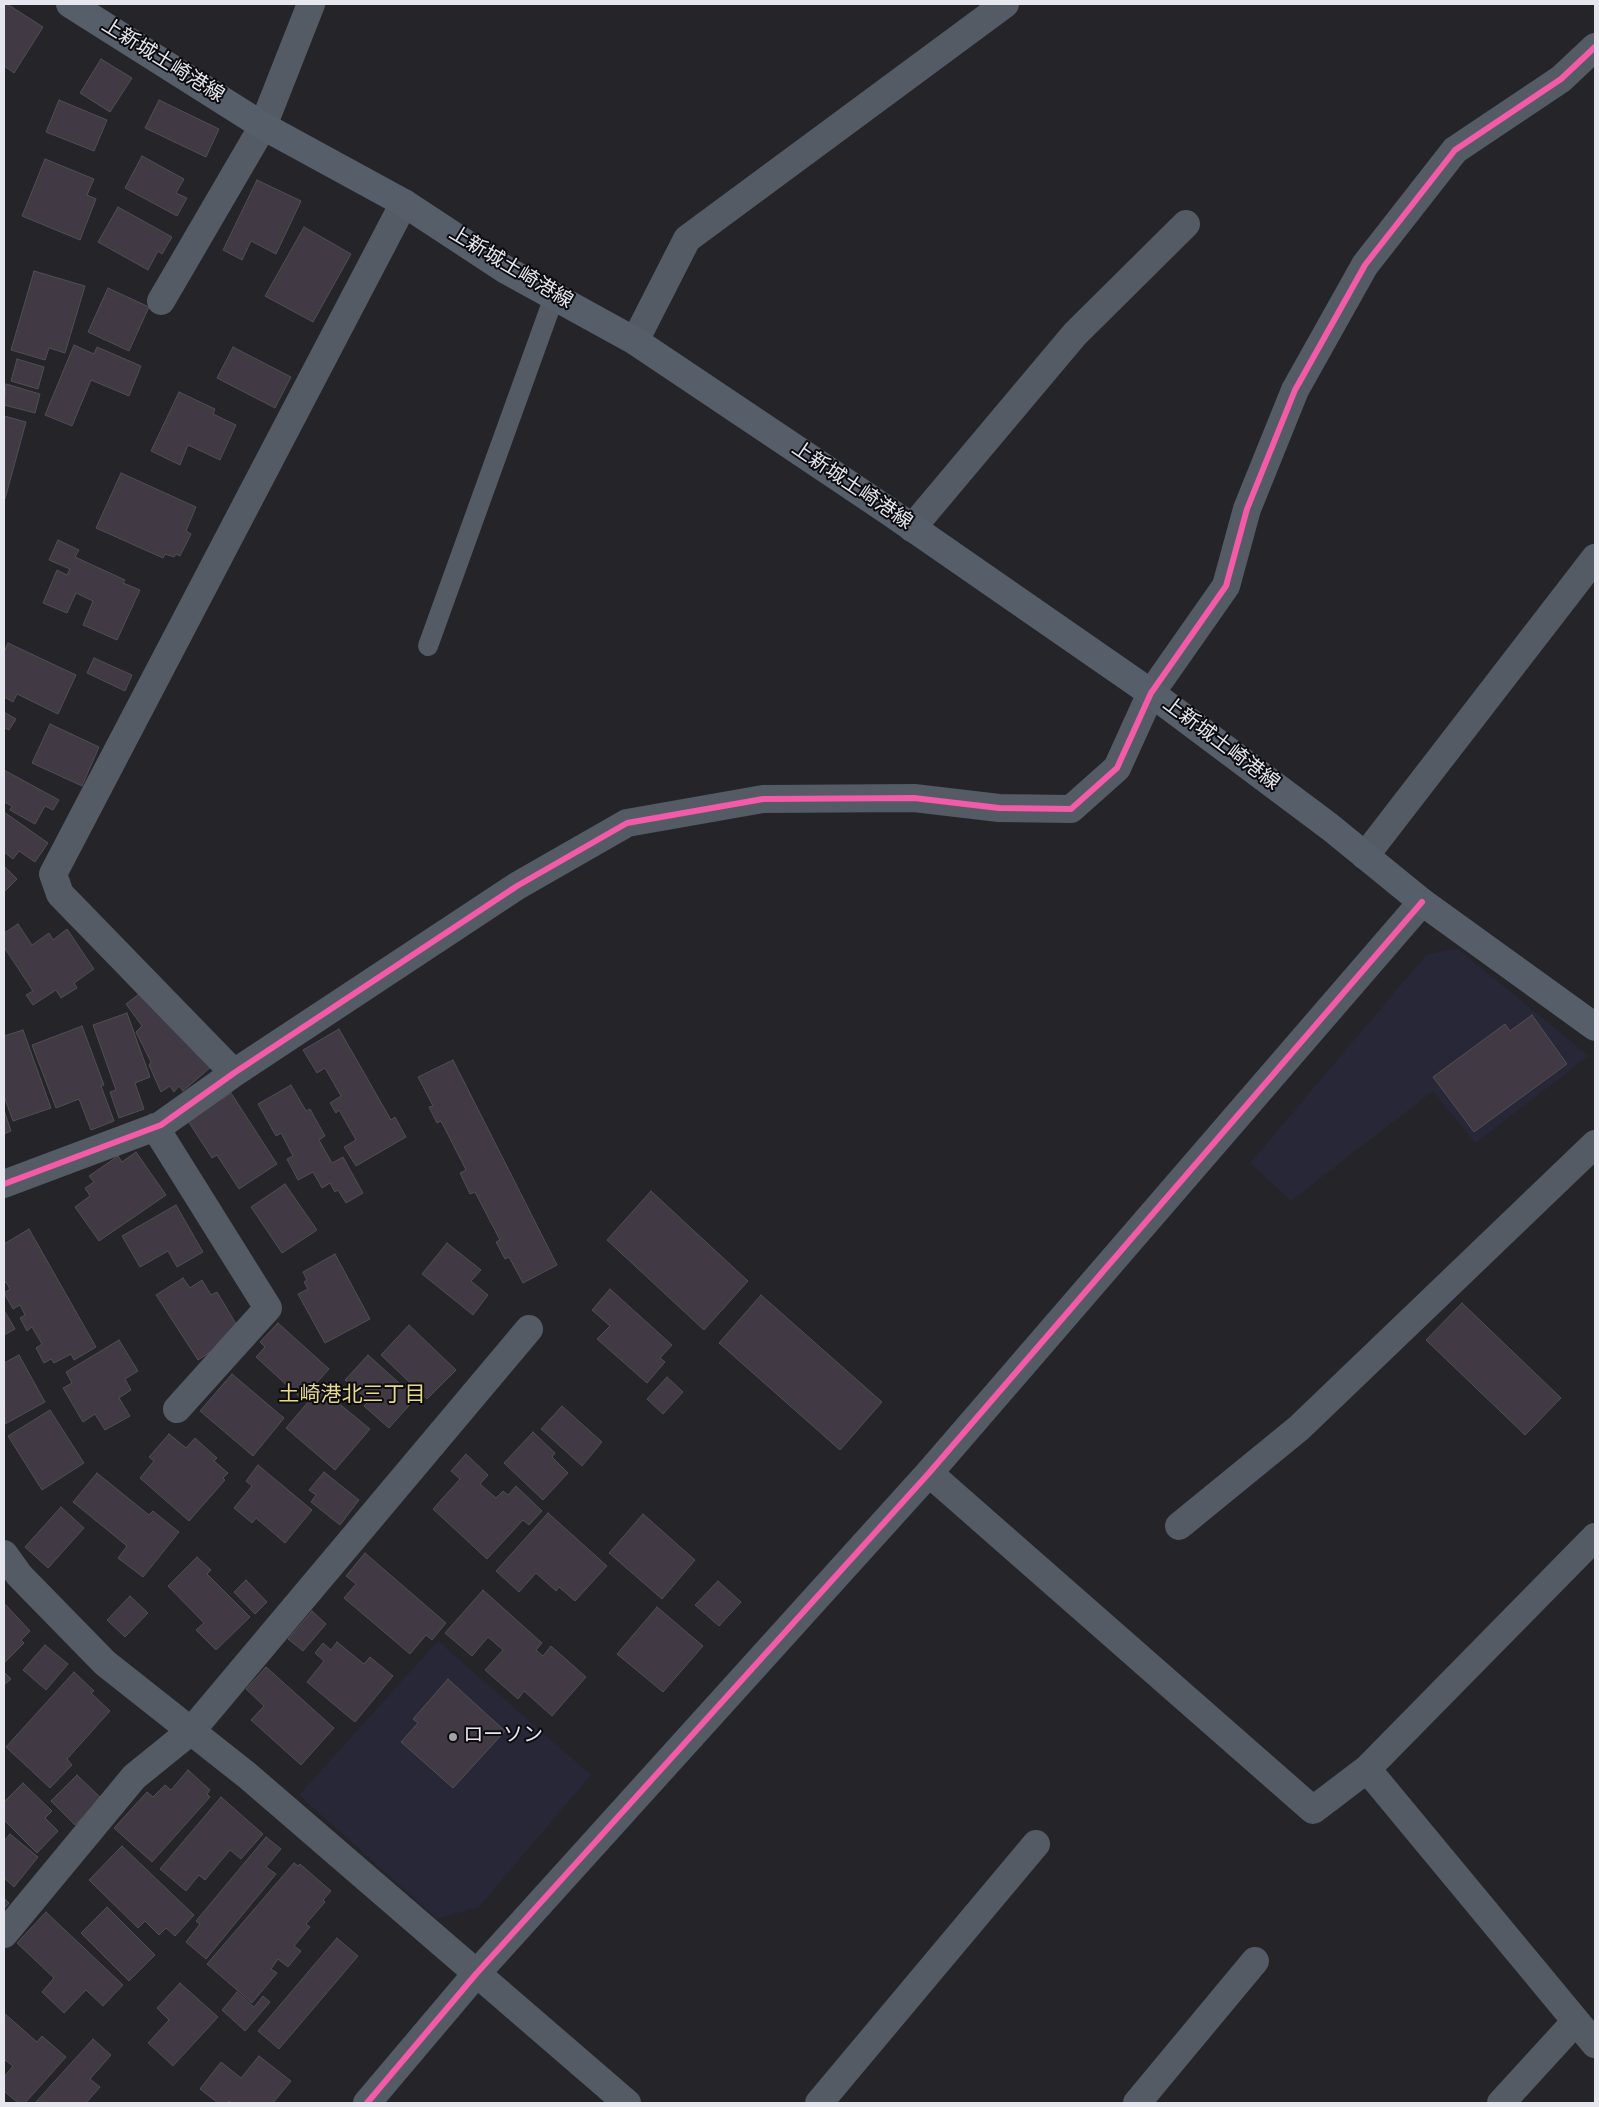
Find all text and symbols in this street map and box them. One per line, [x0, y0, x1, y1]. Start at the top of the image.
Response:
street label: 上新城土崎港線 [96, 15, 228, 109]
street label: 上新城土崎港線 [444, 223, 576, 315]
street label: 上新城土崎港線 [786, 438, 916, 536]
street label: 上新城土崎港線 [1157, 693, 1283, 797]
district label: 土崎港北三丁目 [279, 1384, 425, 1410]
place label: ローソン [463, 1725, 543, 1749]
marker: ローソン [447, 1731, 459, 1743]

